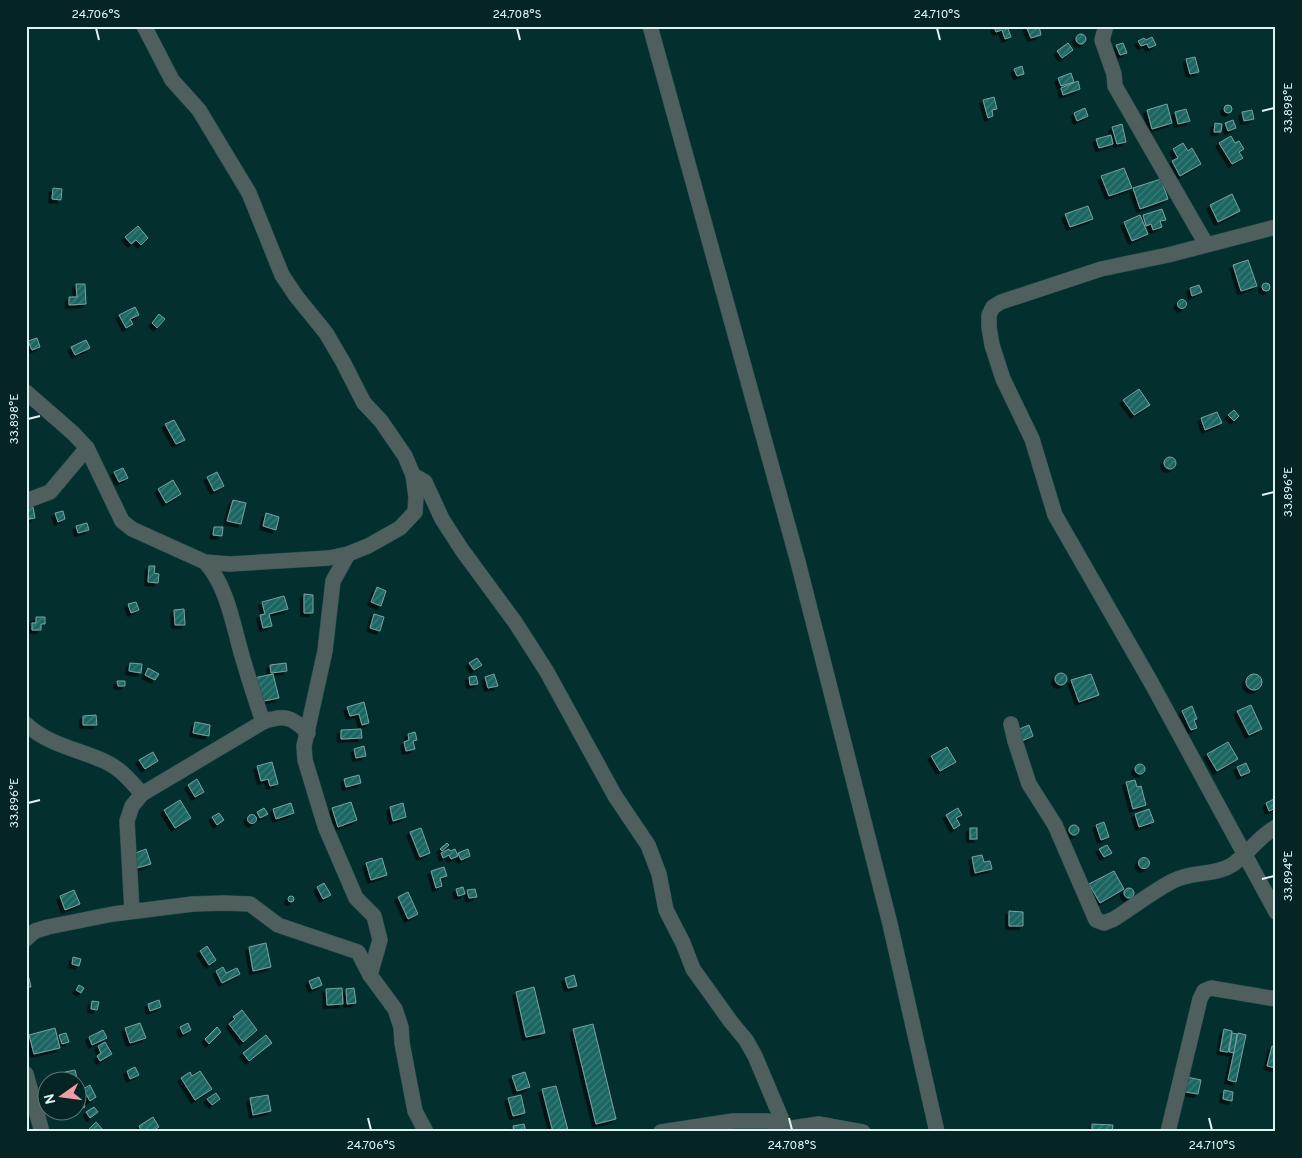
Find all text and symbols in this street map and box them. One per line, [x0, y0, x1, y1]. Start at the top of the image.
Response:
text: 24.706°S [71, 7, 121, 23]
text: 24.708°S [492, 7, 542, 23]
text: 24.710°S [914, 7, 960, 23]
text: 33.898°E [1281, 83, 1297, 133]
text: 33.898°E [7, 394, 23, 444]
text: 33.896°E [1281, 467, 1297, 517]
text: 33.896°E [7, 778, 23, 828]
text: 33.894°E [1281, 851, 1297, 901]
north arrow [38, 1070, 88, 1120]
text: N [41, 1092, 60, 1106]
text: 24.706°S [346, 1138, 396, 1154]
text: 24.708°S [767, 1138, 817, 1154]
text: 24.710°S [1189, 1138, 1235, 1154]

